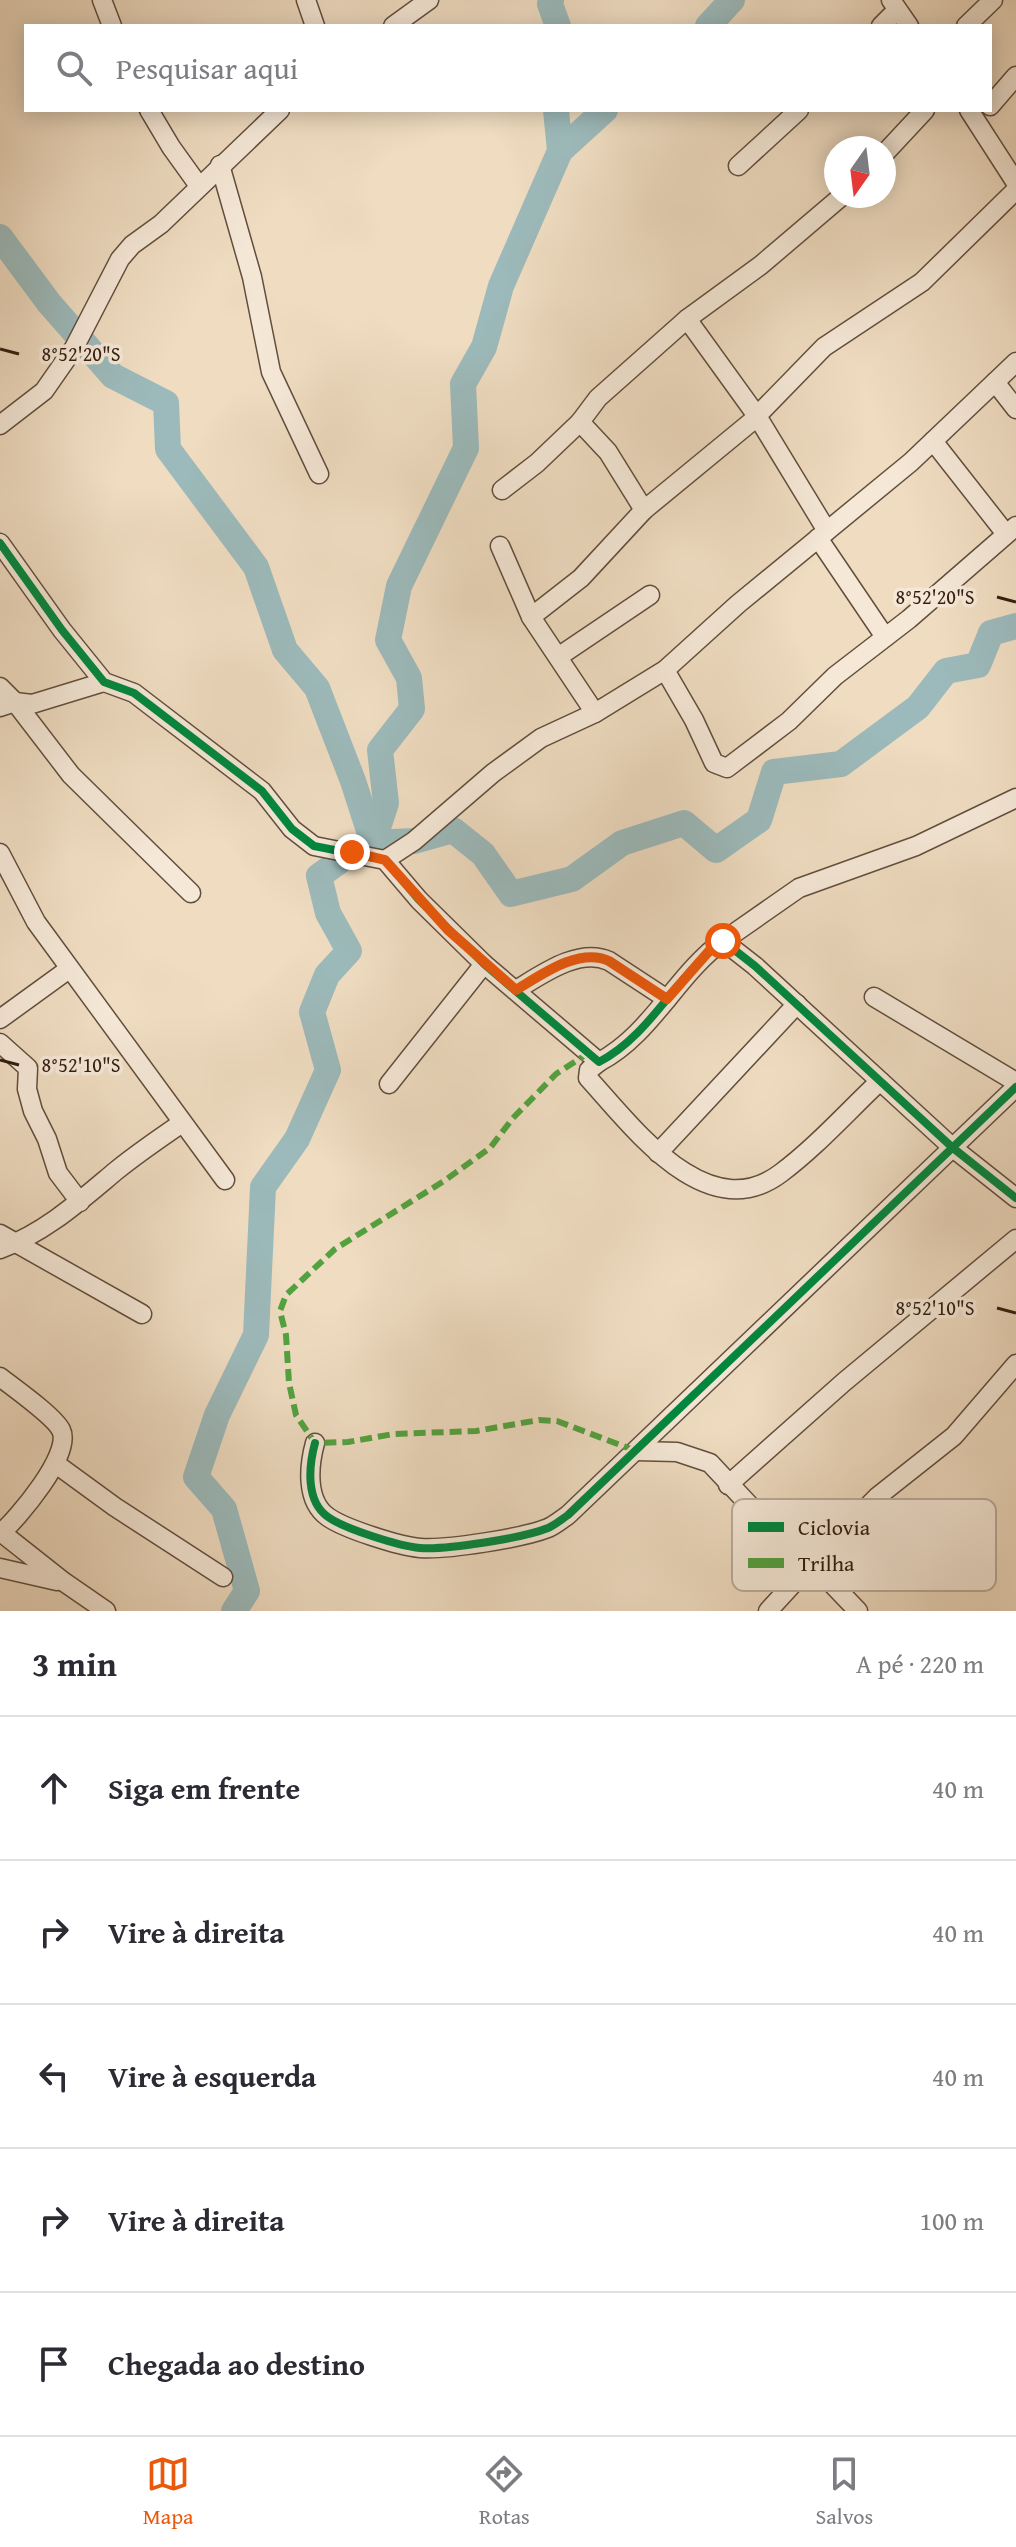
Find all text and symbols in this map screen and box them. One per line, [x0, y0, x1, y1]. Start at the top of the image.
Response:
search box [24, 24, 992, 112]
icon: search [52, 46, 96, 90]
text: Pesquisar aqui [116, 46, 298, 90]
north arrow [824, 136, 896, 208]
text: 8°52'20"S [41, 339, 121, 368]
text: 8°52'20"S [895, 582, 975, 611]
route end [334, 834, 370, 870]
route start [705, 923, 741, 959]
text: 8°52'10"S [41, 1050, 121, 1079]
text: 8°52'10"S [895, 1293, 975, 1322]
legend [732, 1499, 996, 1591]
text: Ciclovia [798, 1511, 871, 1543]
text: Trilha [798, 1547, 855, 1579]
text: 3 min [32, 1639, 117, 1688]
text: A pé · 220 m [856, 1644, 984, 1683]
icon: ahead [32, 1766, 76, 1810]
text: Siga em frente [108, 1766, 300, 1810]
text: 40 m [932, 1769, 984, 1808]
icon: right [32, 1910, 76, 1954]
text: Vire à direita [108, 1910, 285, 1954]
text: 40 m [932, 1913, 984, 1952]
icon: left [32, 2054, 76, 2098]
text: Vire à esquerda [108, 2054, 316, 2098]
text: 40 m [932, 2057, 984, 2096]
icon: right [32, 2198, 76, 2242]
text: Vire à direita [108, 2198, 285, 2242]
text: 100 m [919, 2201, 984, 2240]
icon: arrive [32, 2342, 76, 2386]
text: Chegada ao destino [108, 2342, 365, 2386]
tab: Mapa [143, 2452, 193, 2532]
tab: Rotas [479, 2452, 530, 2532]
tab: Salvos [815, 2452, 873, 2532]

